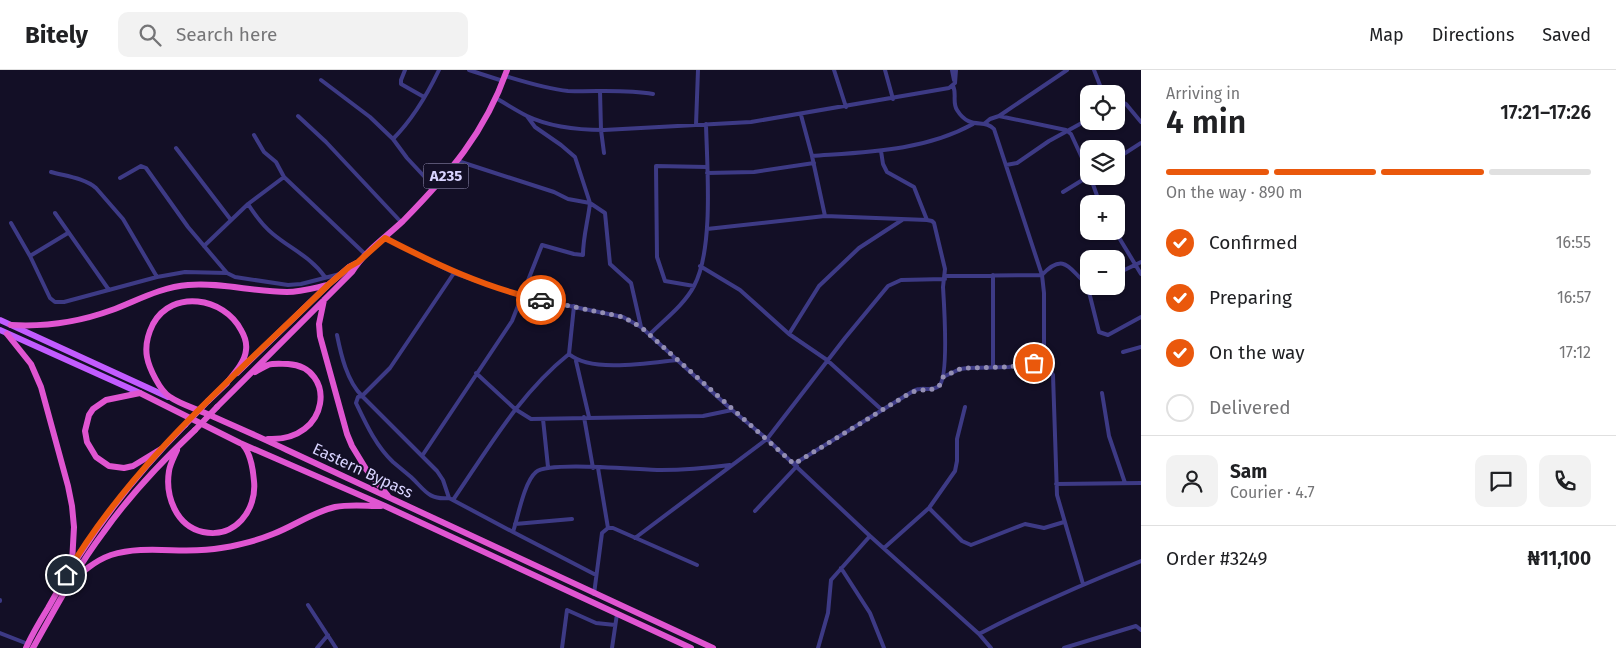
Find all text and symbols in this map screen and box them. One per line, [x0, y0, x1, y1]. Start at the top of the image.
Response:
search box [118, 12, 468, 57]
text: Bitely [25, 21, 88, 49]
icon: search [136, 21, 164, 49]
text: Search here [176, 23, 277, 46]
text: Map [1369, 24, 1404, 46]
text: Directions [1432, 24, 1514, 46]
text: Saved [1542, 24, 1591, 46]
text: Arriving in [1166, 84, 1240, 103]
map controls [1080, 85, 1125, 295]
button: locate [1080, 85, 1125, 130]
text: 17:21–17:26 [1500, 101, 1591, 124]
text: 4 min [1166, 103, 1246, 141]
button: layers [1080, 140, 1125, 185]
road number: A235 [424, 164, 468, 188]
text: On the way · 890 m [1166, 183, 1303, 202]
button: + [1080, 195, 1125, 240]
icon: check [1166, 229, 1194, 257]
text: Confirmed [1209, 231, 1298, 254]
text: 16:55 [1556, 233, 1591, 252]
button: − [1080, 250, 1125, 295]
courier [516, 275, 566, 325]
icon: check [1166, 284, 1194, 312]
icon: car [527, 286, 555, 314]
text: Preparing [1209, 286, 1292, 309]
text: 16:57 [1557, 288, 1591, 307]
icon: check [1166, 339, 1194, 367]
text: On the way [1209, 341, 1305, 364]
pin [1013, 342, 1055, 384]
text: 17:12 [1559, 343, 1591, 362]
icon: bag [1020, 349, 1048, 377]
text: Delivered [1209, 396, 1291, 419]
street label: Eastern Bypass [310, 439, 416, 502]
button: person [1166, 455, 1218, 507]
button: chat [1475, 455, 1527, 507]
button: phone [1539, 455, 1591, 507]
text: Sam [1230, 460, 1267, 483]
text: Courier · 4.7 [1230, 483, 1315, 502]
text: Order #3249 [1166, 547, 1268, 570]
text: ₦11,100 [1528, 547, 1591, 570]
pin [45, 554, 87, 596]
icon: home [52, 561, 80, 589]

